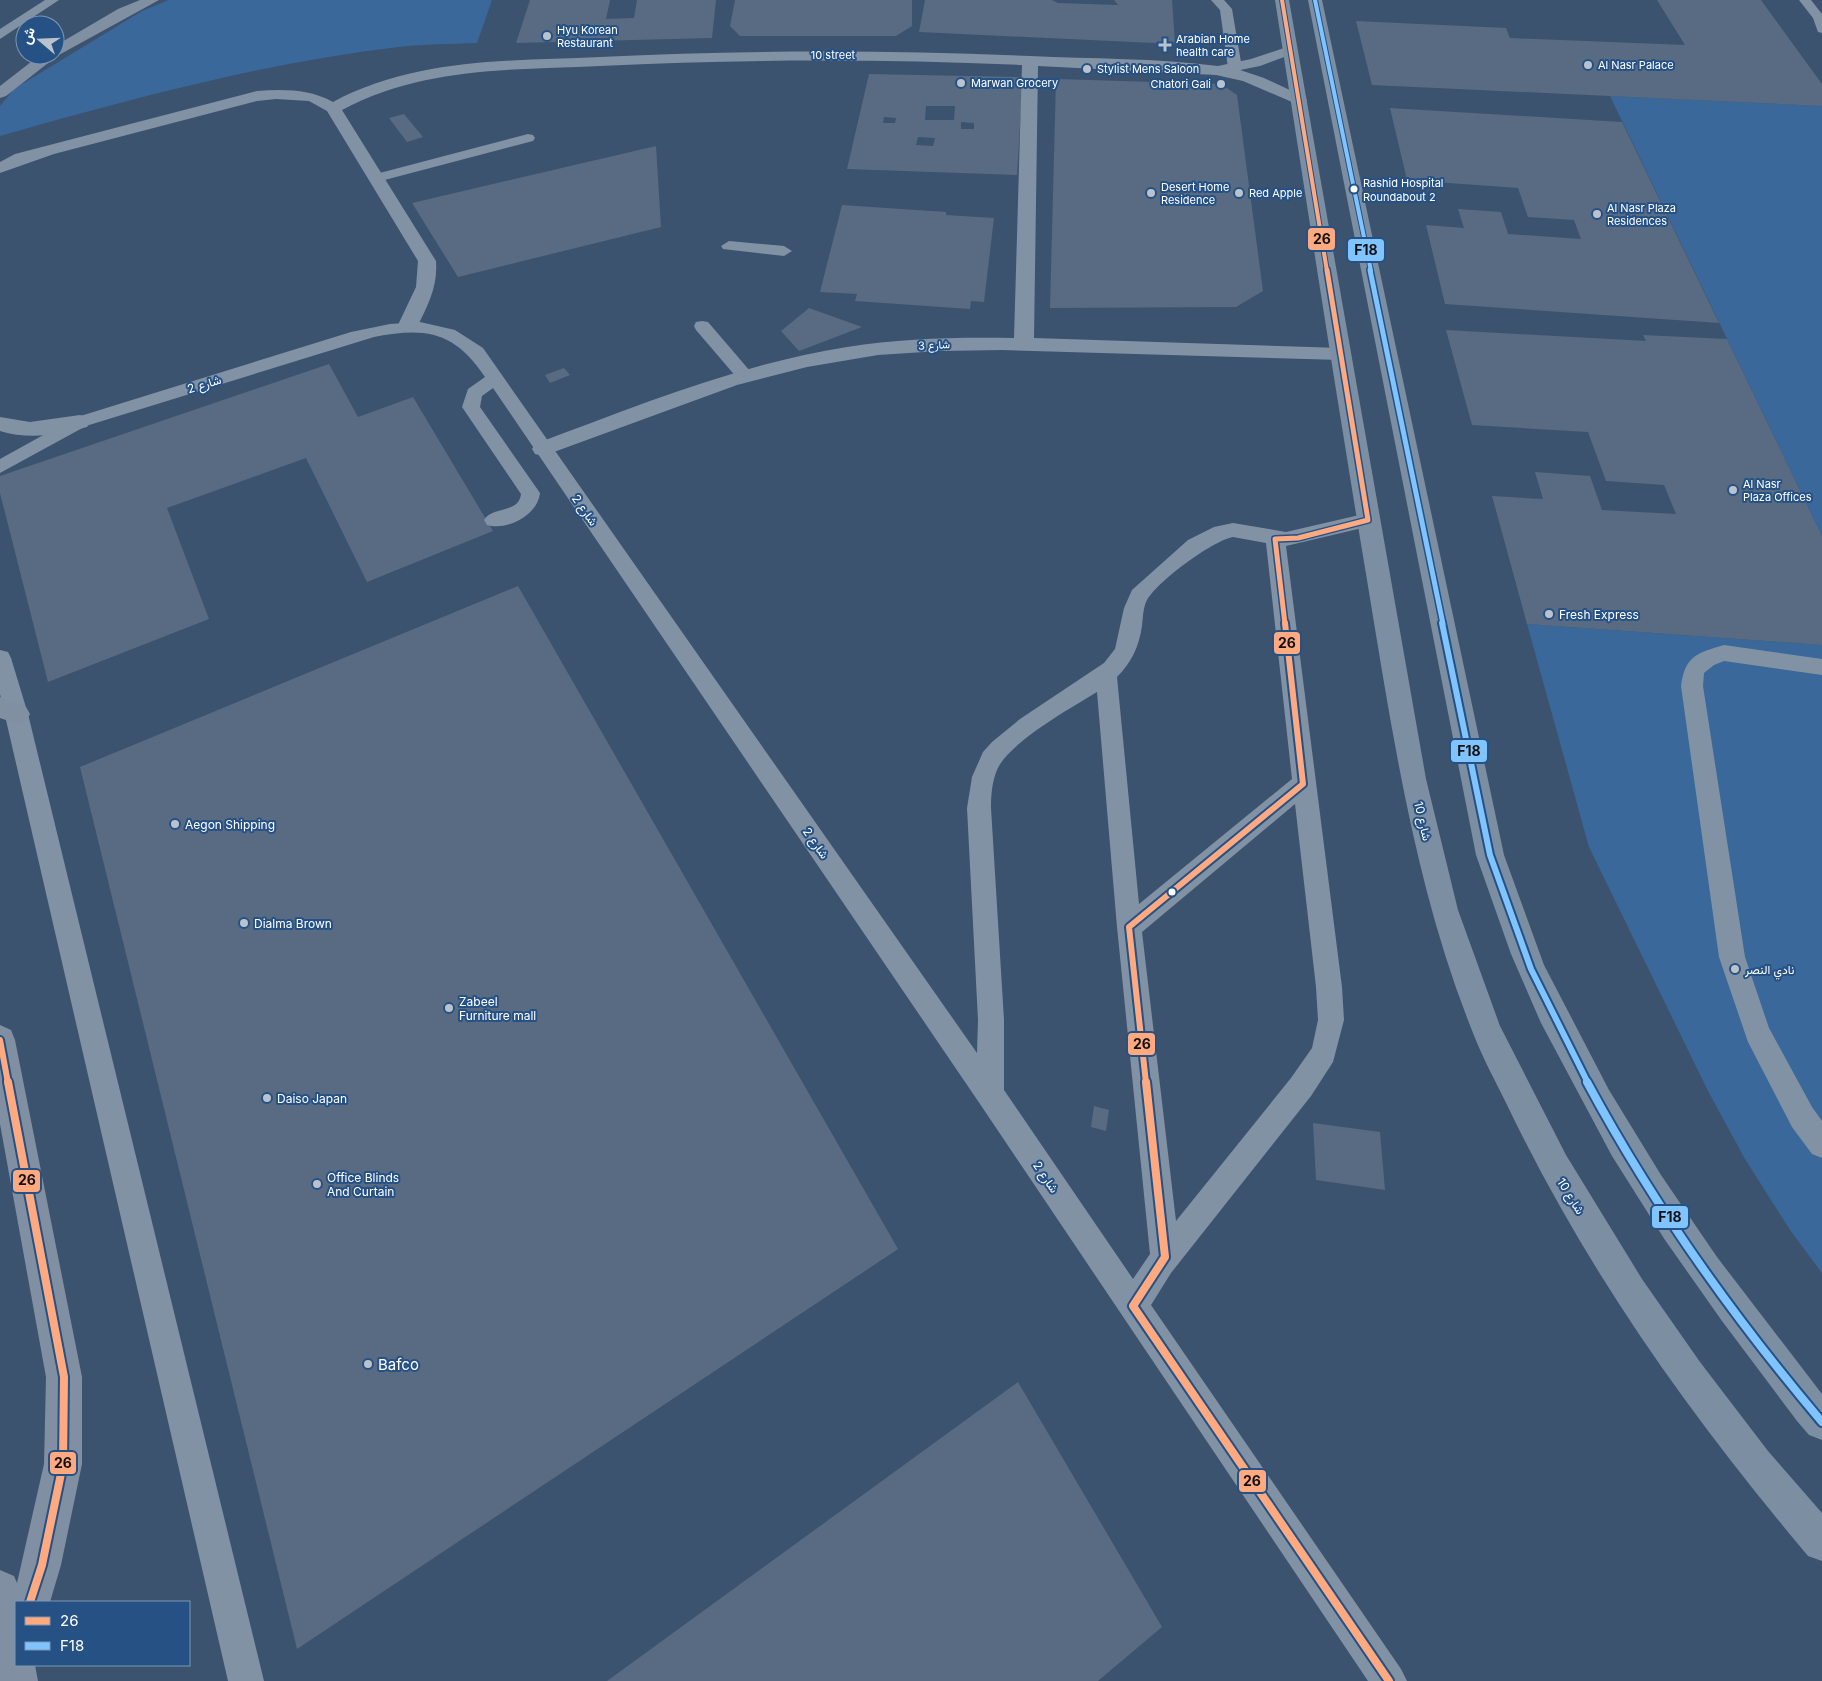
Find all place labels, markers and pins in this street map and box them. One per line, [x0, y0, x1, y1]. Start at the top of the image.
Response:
place label: Hyu Korean Restaurant [557, 23, 618, 50]
marker: Hyu Korean Restaurant [541, 30, 553, 42]
place label: Arabian Home health care [1176, 32, 1250, 59]
marker: Arabian Home health care [1158, 38, 1172, 52]
place label: Al Nasr Palace [1598, 58, 1674, 72]
marker: Al Nasr Palace [1582, 59, 1594, 71]
place label: Stylist Mens Saloon [1097, 62, 1199, 76]
marker: Stylist Mens Saloon [1081, 63, 1093, 75]
place label: Marwan Grocery [971, 76, 1058, 90]
marker: Marwan Grocery [955, 77, 967, 89]
place label: Chatori Gali [1150, 77, 1211, 91]
marker: Chatori Gali [1215, 78, 1227, 90]
place label: Rashid Hospital Roundabout 2 [1363, 176, 1443, 204]
place label: Desert Home Residence [1161, 180, 1229, 207]
marker: Rashid Hospital Roundabout 2 [1349, 184, 1359, 194]
place label: Red Apple [1249, 186, 1302, 200]
marker: Desert Home Residence [1145, 187, 1157, 199]
marker: Red Apple [1233, 187, 1245, 199]
place label: Al Nasr Plaza Residences [1607, 201, 1676, 228]
marker: Al Nasr Plaza Residences [1591, 208, 1603, 220]
place label: Al Nasr Plaza Offices [1743, 477, 1812, 504]
marker: Al Nasr Plaza Offices [1727, 484, 1739, 496]
place label: Fresh Express [1559, 607, 1639, 622]
marker: Fresh Express [1543, 608, 1555, 620]
place label: Aegon Shipping [185, 817, 275, 832]
marker: Aegon Shipping [169, 818, 181, 830]
unlabelled marker [1167, 887, 1177, 897]
place label: Dialma Brown [254, 916, 332, 931]
marker: Dialma Brown [238, 917, 250, 929]
place label: نادي النصر [1744, 962, 1794, 980]
marker: نادي النصر [1729, 963, 1741, 975]
place label: Zabeel Furniture mall [459, 994, 536, 1023]
marker: Zabeel Furniture mall [443, 1002, 455, 1014]
place label: Daiso Japan [277, 1091, 347, 1106]
marker: Daiso Japan [261, 1092, 273, 1104]
place label: Office Blinds And Curtain [327, 1170, 399, 1199]
marker: Office Blinds And Curtain [311, 1178, 323, 1190]
place label: Bafco [378, 1355, 419, 1374]
marker: Bafco [362, 1358, 374, 1370]

